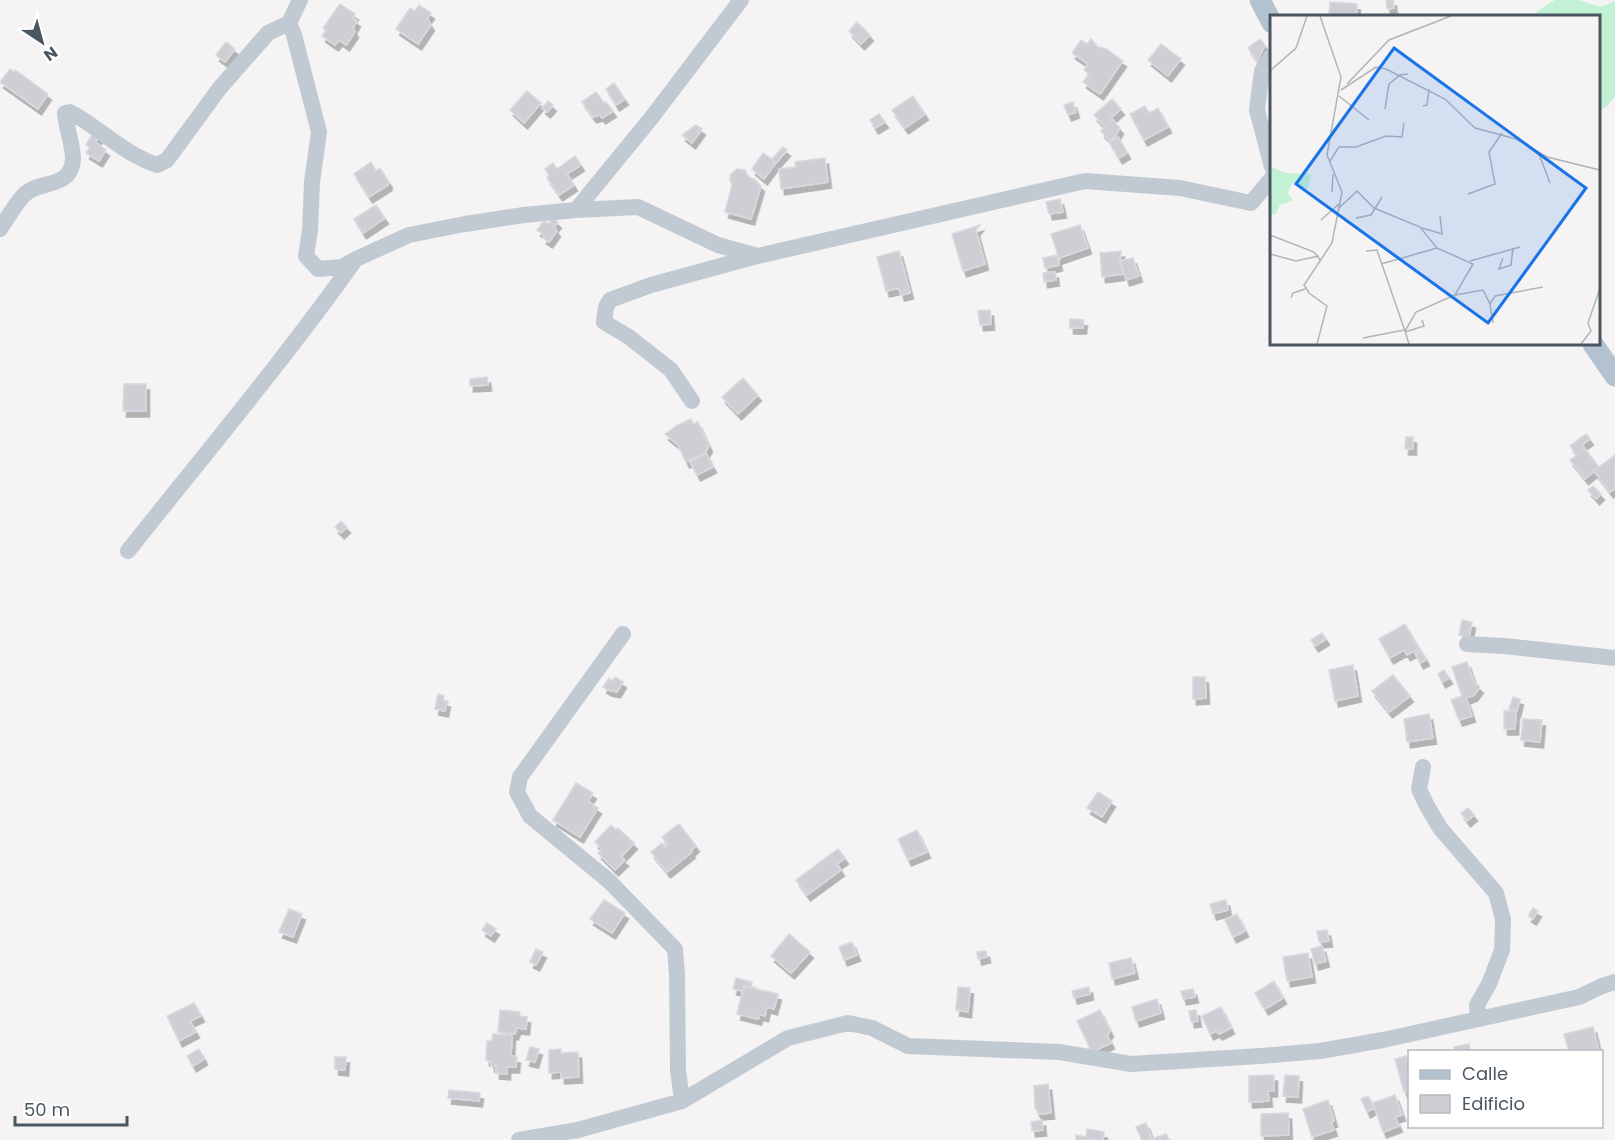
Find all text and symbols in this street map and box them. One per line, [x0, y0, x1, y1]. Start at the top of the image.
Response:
north arrow [12, 12, 72, 72]
inset map [1270, 15, 1600, 345]
text: N [39, 41, 62, 67]
legend [1408, 1050, 1603, 1128]
text: Calle [1462, 1061, 1508, 1086]
scale bar [15, 1089, 128, 1127]
text: Edificio [1462, 1091, 1525, 1116]
text: 50 m [24, 1097, 70, 1122]

